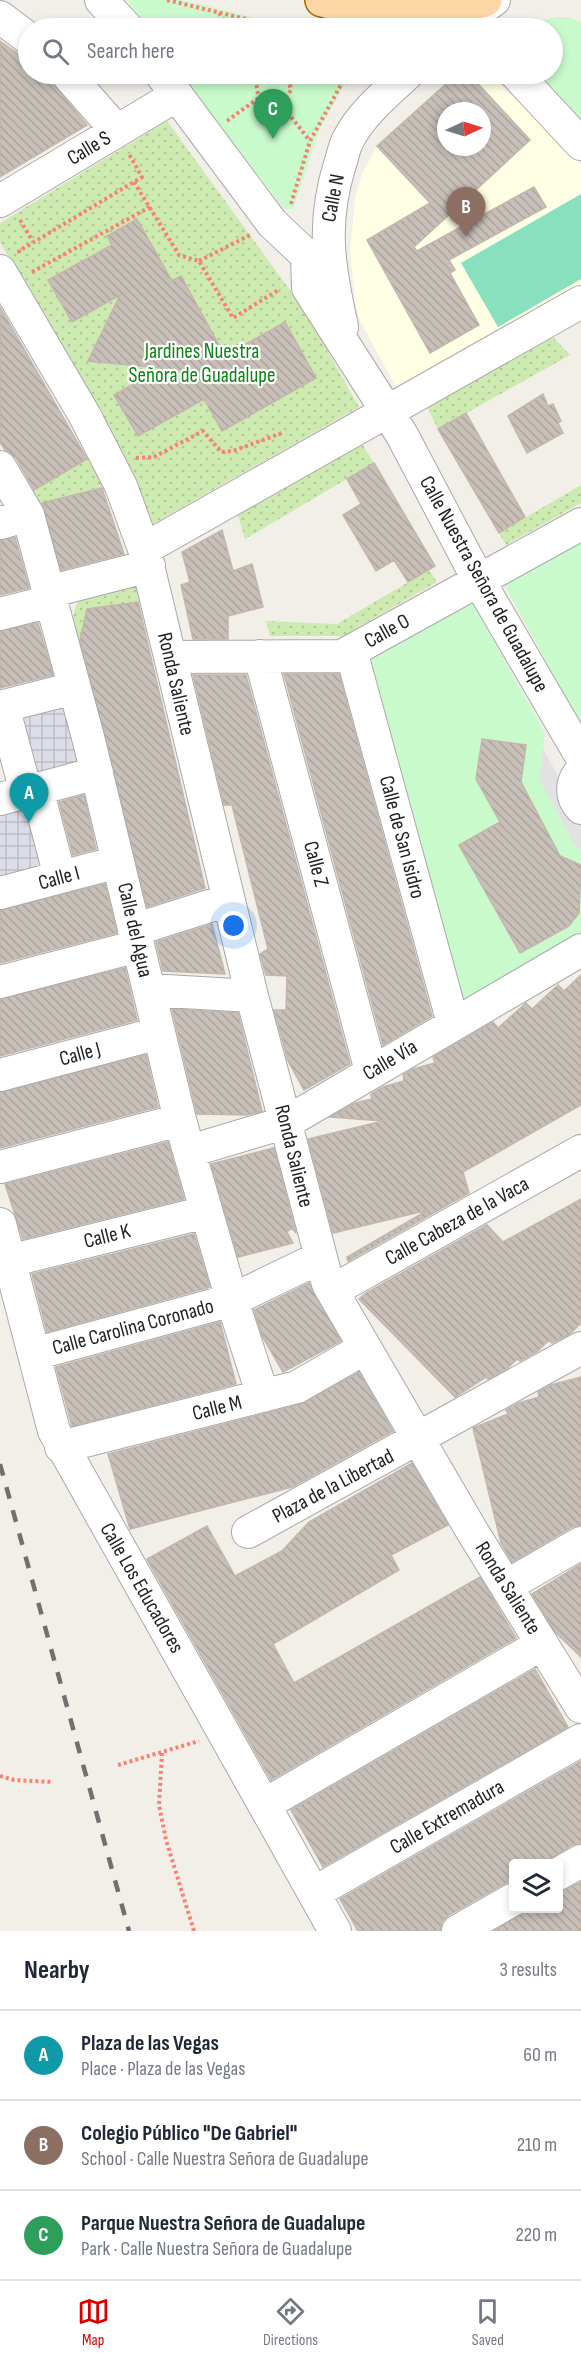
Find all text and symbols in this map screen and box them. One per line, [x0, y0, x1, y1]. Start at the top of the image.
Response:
search box [18, 18, 563, 84]
icon: search [39, 35, 72, 68]
text: Search here [87, 38, 174, 65]
pin: C [254, 90, 292, 139]
north arrow [437, 102, 491, 156]
street label: Calle S [63, 125, 115, 171]
street label: Calle N [316, 172, 350, 224]
pin: B [446, 188, 486, 237]
park label: Jardines Nuestra Señora de Guadalupe [129, 339, 275, 388]
street label: Calle Nuestra Señora de Guadalupe [414, 472, 554, 696]
street label: Calle O [360, 608, 414, 654]
street label: Ronda Saliente [152, 630, 200, 738]
street label: Calle de San Isidro [374, 773, 430, 901]
pin: A [9, 774, 48, 823]
street label: Calle Z [298, 838, 334, 890]
street label: Calle I [36, 861, 82, 895]
street label: Calle del Agua [112, 880, 158, 980]
your location [219, 911, 248, 940]
street label: Calle Vía [358, 1034, 422, 1086]
street label: Calle J [57, 1037, 103, 1071]
street label: Ronda Saliente [269, 1102, 319, 1210]
street label: Calle Cabeza de la Vaca [381, 1171, 533, 1271]
street label: Calle K [81, 1218, 133, 1254]
street label: Calle Carolina Coronado [50, 1293, 216, 1361]
street label: Calle M [190, 1390, 244, 1426]
street label: Plaza de la Libertad [268, 1444, 398, 1528]
street label: Calle Los Educadores [95, 1519, 189, 1657]
street label: Ronda Saliente [470, 1537, 546, 1639]
street label: Calle Extremadura [386, 1774, 508, 1860]
map controls [509, 1859, 563, 1913]
button: layers [509, 1859, 563, 1913]
text: Nearby [24, 1955, 90, 1986]
text: 3 results [500, 1958, 557, 1982]
text: Plaza de las Vegas [81, 2030, 219, 2057]
text: A [39, 2043, 48, 2067]
text: 60 m [523, 2043, 557, 2067]
text: Place · Plaza de las Vegas [81, 2057, 245, 2081]
text: Colegio Público "De Gabriel" [81, 2120, 297, 2147]
text: B [39, 2133, 48, 2157]
text: 210 m [517, 2133, 557, 2157]
text: School · Calle Nuestra Señora de Guadalupe [81, 2147, 369, 2171]
text: Parque Nuestra Señora de Guadalupe [81, 2210, 365, 2237]
text: C [38, 2223, 49, 2247]
text: 220 m [516, 2223, 557, 2247]
text: Park · Calle Nuestra Señora de Guadalupe [81, 2237, 352, 2261]
tab: Map [77, 2295, 110, 2350]
tab: Directions [263, 2295, 318, 2350]
tab: Saved [471, 2295, 504, 2350]

